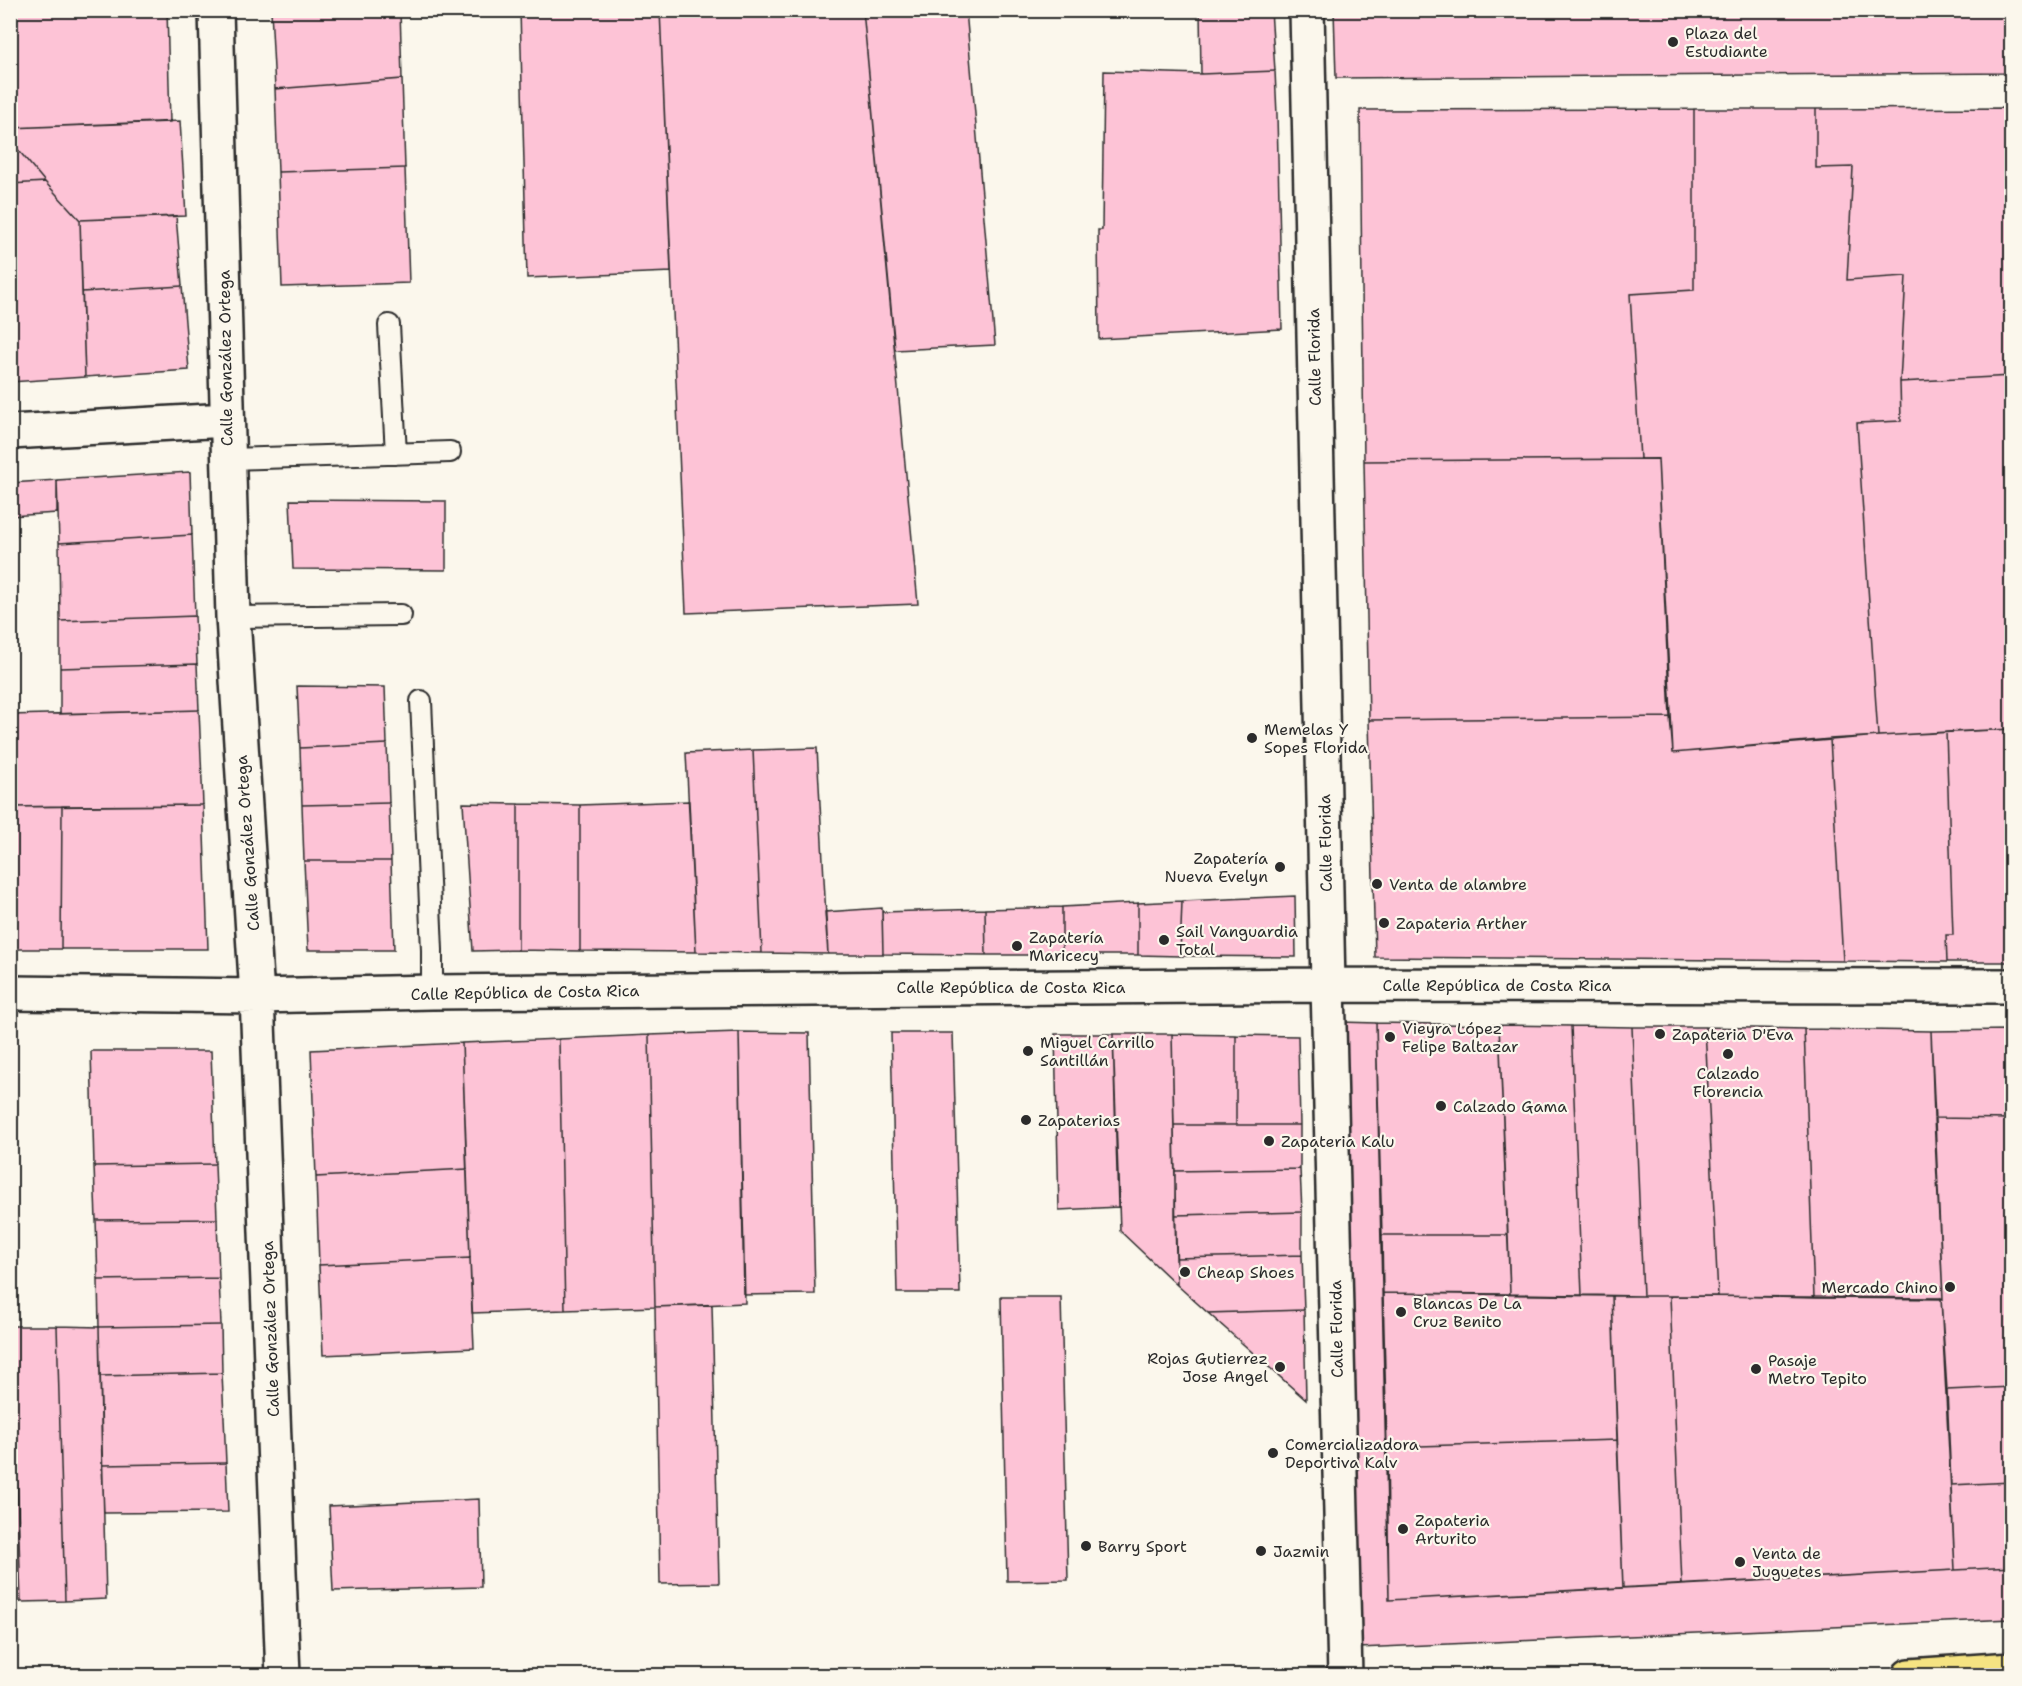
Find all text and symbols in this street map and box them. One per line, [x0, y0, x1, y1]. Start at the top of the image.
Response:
place label: Plaza del Estudiante [1685, 23, 1768, 62]
marker: Plaza del Estudiante [1666, 35, 1680, 49]
street label: Calle González Ortega [213, 270, 238, 446]
street label: Calle Florida [1303, 308, 1326, 406]
place label: Memelas Y Sopes Florida [1264, 719, 1368, 758]
marker: Memelas Y Sopes Florida [1245, 731, 1259, 745]
street label: Calle González Ortega [231, 754, 264, 932]
street label: Calle Florida [1314, 794, 1337, 892]
place label: Zapatería Nueva Evelyn [1165, 848, 1268, 887]
marker: Zapatería Nueva Evelyn [1273, 860, 1287, 874]
place label: Venta de alambre [1389, 874, 1527, 895]
marker: Venta de alambre [1370, 877, 1384, 891]
place label: Zapateria Arther [1396, 913, 1527, 934]
marker: Zapateria Arther [1377, 916, 1391, 930]
place label: Sail Vanguardia Total [1176, 921, 1298, 960]
place label: Zapatería Maricecy [1029, 927, 1104, 966]
marker: Sail Vanguardia Total [1157, 933, 1171, 947]
marker: Zapatería Maricecy [1010, 939, 1024, 953]
street label: Calle República de Costa Rica [1383, 975, 1611, 996]
street label: Calle República de Costa Rica [897, 977, 1125, 998]
street label: Calle República de Costa Rica [410, 980, 640, 1005]
place label: Vieyra López Felipe Baltazar [1402, 1018, 1519, 1057]
place label: Zapateria D'Eva [1672, 1024, 1794, 1045]
marker: Zapateria D'Eva [1653, 1027, 1667, 1041]
marker: Vieyra López Felipe Baltazar [1383, 1030, 1397, 1044]
place label: Miguel Carrillo Santillán [1040, 1032, 1155, 1071]
marker: Miguel Carrillo Santillán [1021, 1044, 1035, 1058]
marker: Calzado Florencia [1721, 1047, 1735, 1061]
place label: Calzado Florencia [1693, 1063, 1763, 1102]
place label: Calzado Gama [1453, 1096, 1567, 1117]
marker: Calzado Gama [1434, 1099, 1448, 1113]
place label: Zapaterias [1038, 1110, 1121, 1131]
marker: Zapaterias [1019, 1113, 1033, 1127]
place label: Zapateria Kalu [1281, 1131, 1395, 1152]
marker: Zapateria Kalu [1262, 1134, 1276, 1148]
street label: Calle González Ortega [257, 1241, 284, 1417]
place label: Cheap Shoes [1197, 1262, 1295, 1283]
marker: Cheap Shoes [1178, 1265, 1192, 1279]
place label: Mercado Chino [1822, 1277, 1938, 1298]
street label: Calle Florida [1325, 1280, 1348, 1378]
marker: Mercado Chino [1943, 1280, 1957, 1294]
place label: Blancas De La Cruz Benito [1413, 1293, 1522, 1332]
marker: Blancas De La Cruz Benito [1394, 1305, 1408, 1319]
place label: Rojas Gutierrez Jose Angel [1147, 1348, 1268, 1387]
place label: Pasaje Metro Tepito [1768, 1350, 1867, 1389]
marker: Rojas Gutierrez Jose Angel [1273, 1360, 1287, 1374]
marker: Pasaje Metro Tepito [1749, 1362, 1763, 1376]
place label: Comercializadora Deportiva Kalv [1285, 1434, 1419, 1473]
marker: Comercializadora Deportiva Kalv [1266, 1446, 1280, 1460]
place label: Zapateria Arturito [1415, 1510, 1490, 1549]
marker: Zapateria Arturito [1396, 1522, 1410, 1536]
place label: Barry Sport [1098, 1536, 1187, 1557]
marker: Barry Sport [1079, 1539, 1093, 1553]
place label: Jazmin [1273, 1541, 1330, 1562]
place label: Venta de Juguetes [1752, 1543, 1822, 1582]
marker: Jazmin [1254, 1544, 1268, 1558]
marker: Venta de Juguetes [1733, 1555, 1747, 1569]

